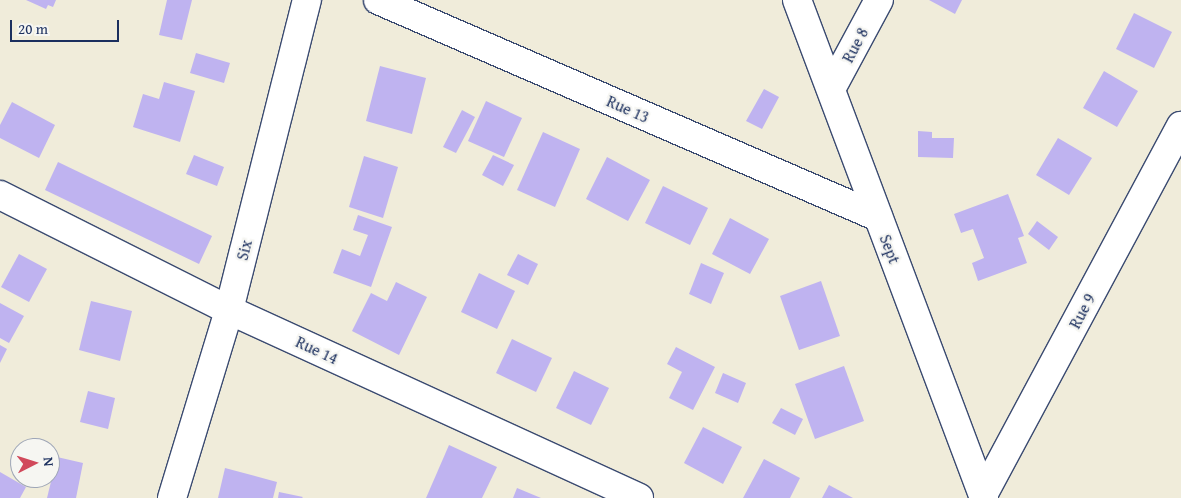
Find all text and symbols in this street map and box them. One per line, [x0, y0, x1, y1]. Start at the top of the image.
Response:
scale bar [12, 10, 121, 42]
text: 20 m [18, 18, 48, 39]
street label: Rue 8 [838, 24, 872, 66]
street label: Rue 13 [604, 91, 652, 127]
street label: Sept [876, 232, 904, 266]
street label: Six [232, 238, 256, 262]
street label: Rue 9 [1065, 290, 1099, 332]
street label: Rue 14 [293, 332, 341, 368]
north arrow [10, 438, 60, 488]
text: N [39, 456, 59, 467]

